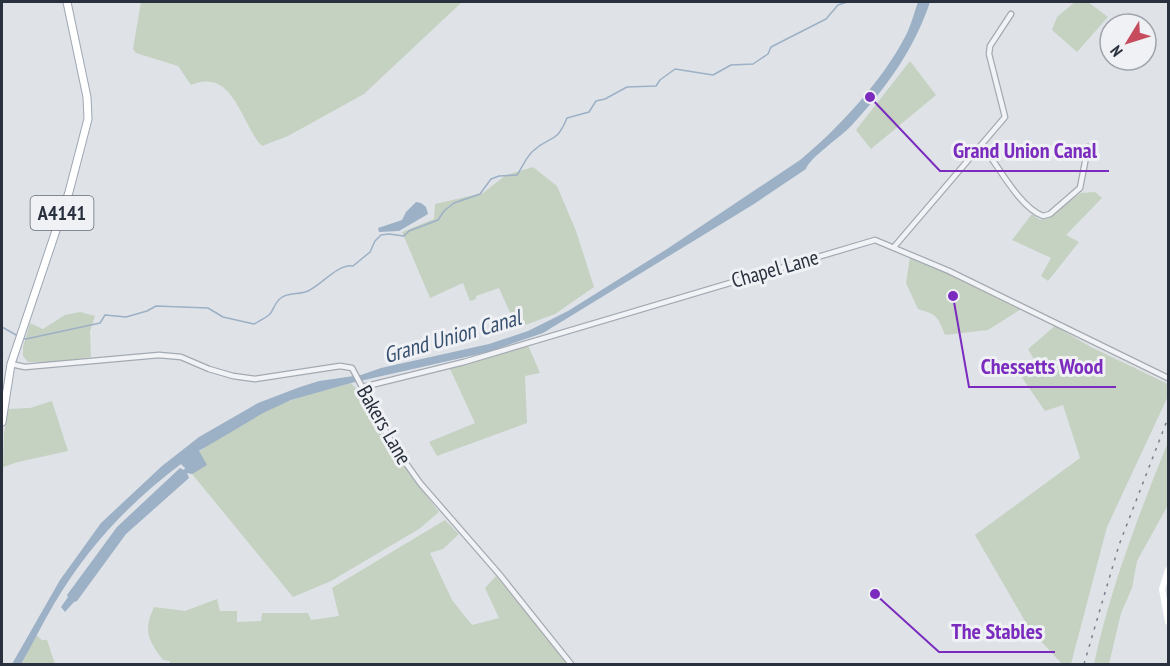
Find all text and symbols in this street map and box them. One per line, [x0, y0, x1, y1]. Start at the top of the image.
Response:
north arrow [1098, 12, 1158, 72]
text: N [1106, 42, 1127, 61]
callout: Grand Union Canal [940, 131, 1109, 171]
text: Grand Union Canal [953, 136, 1098, 164]
road number: A4141 [31, 196, 94, 230]
street label: Chapel Lane [728, 243, 821, 294]
water label: Grand Union Canal [380, 303, 526, 369]
callout: Chessetts Wood [969, 347, 1116, 387]
text: Chessetts Wood [981, 352, 1104, 380]
street label: Bakers Lane [351, 380, 418, 469]
callout: The Stables [939, 612, 1055, 652]
text: The Stables [951, 617, 1043, 645]

